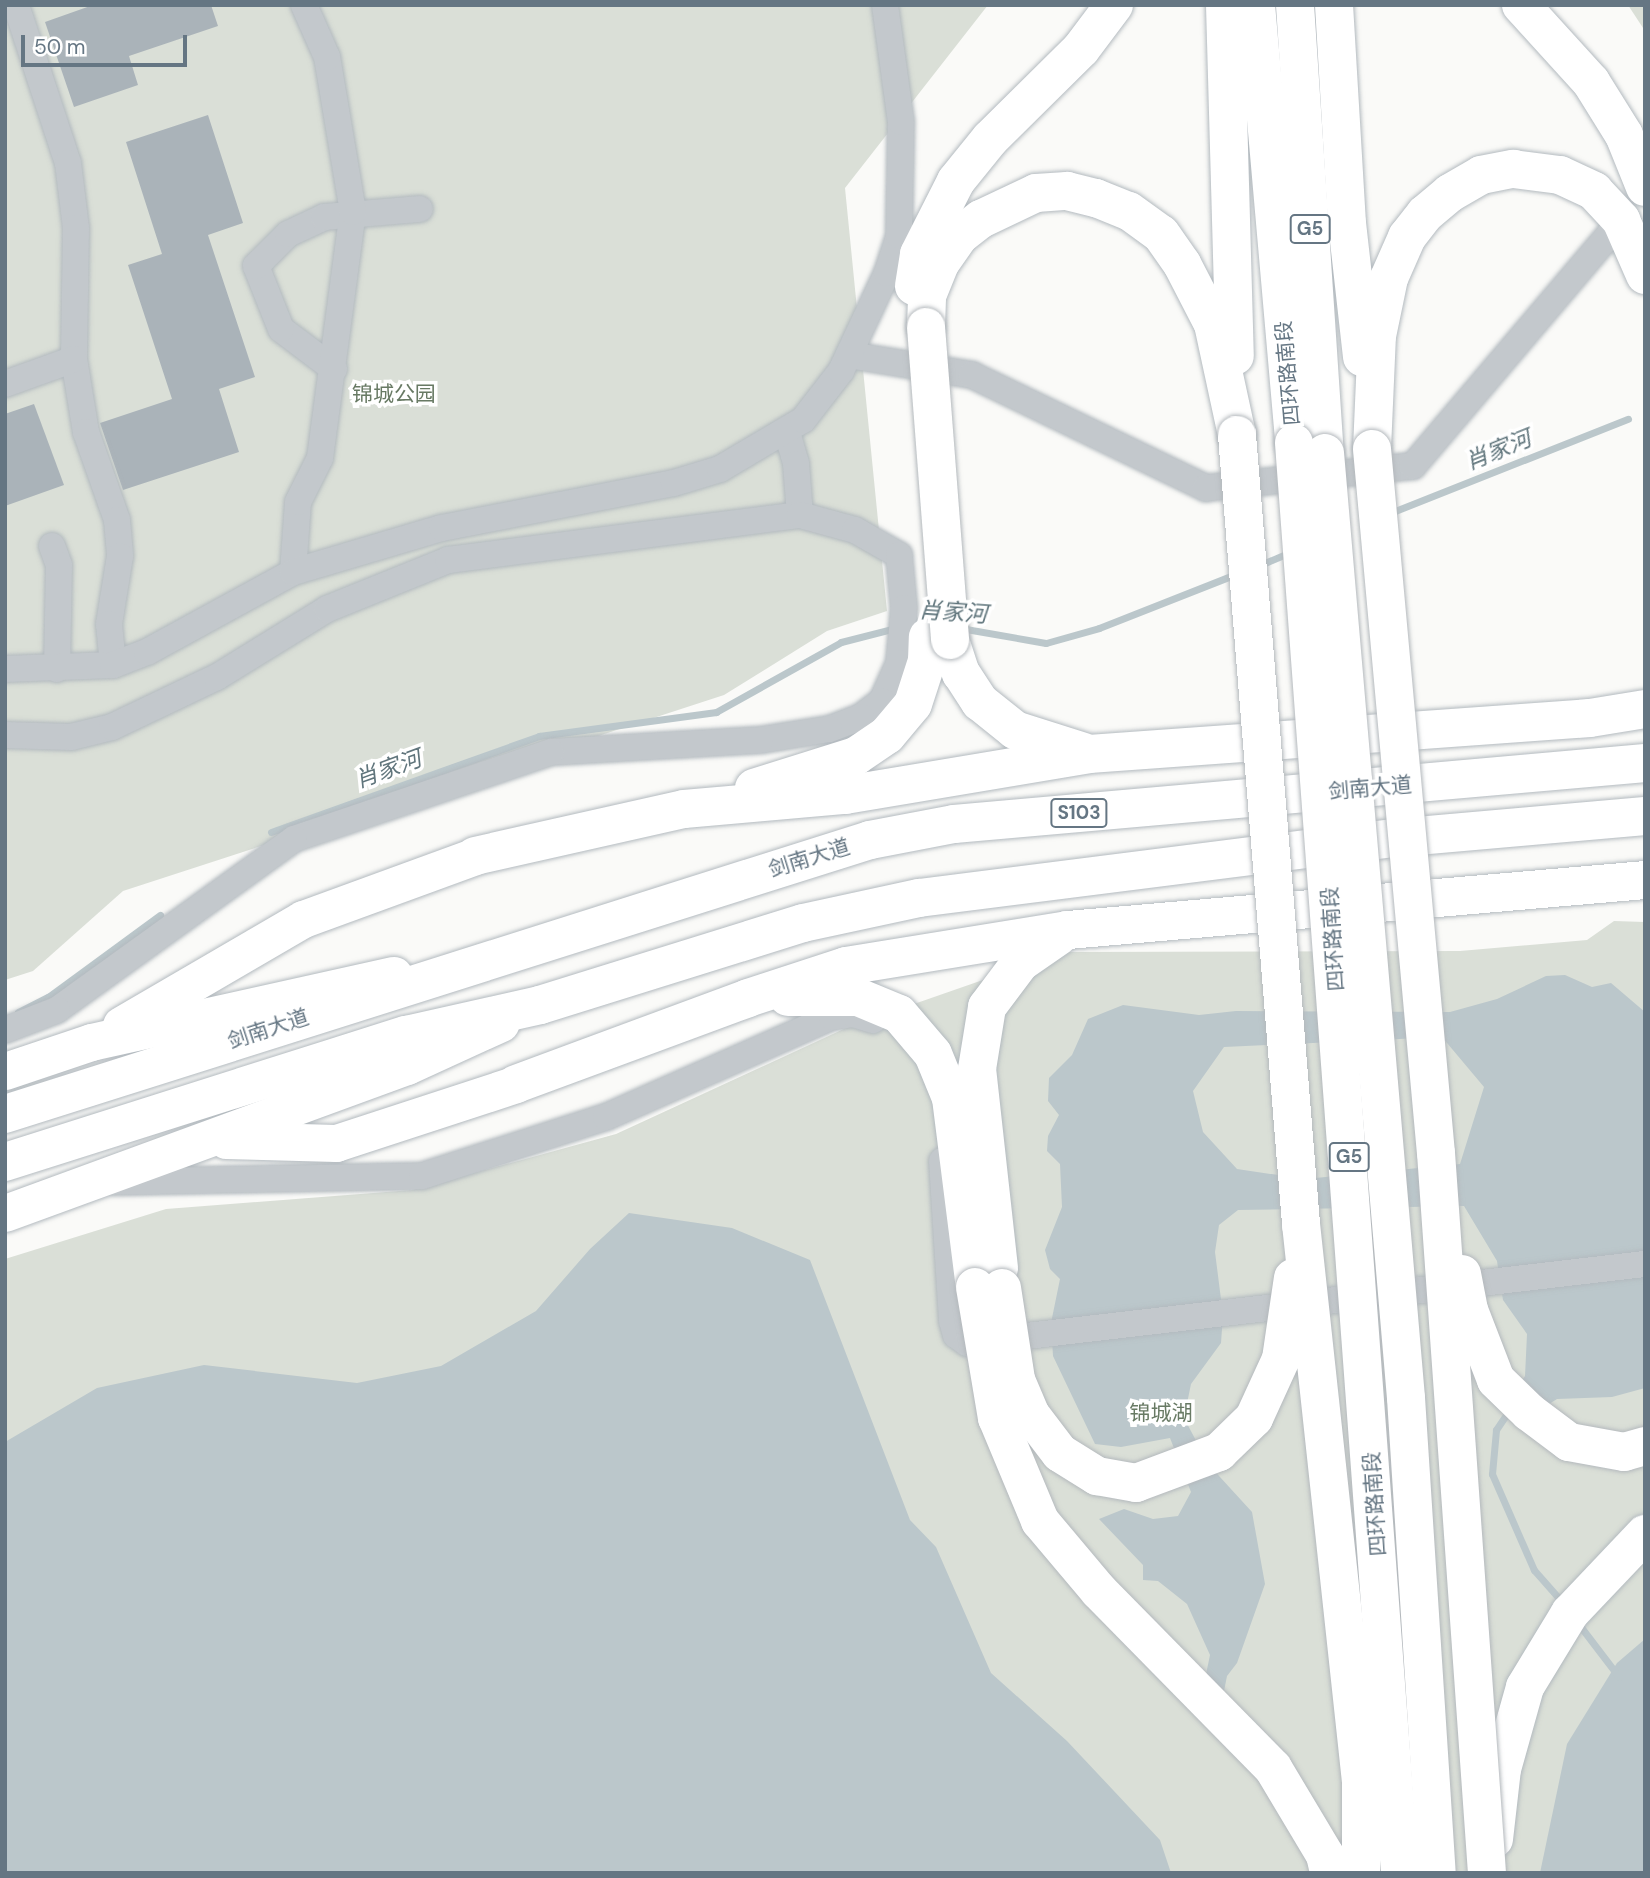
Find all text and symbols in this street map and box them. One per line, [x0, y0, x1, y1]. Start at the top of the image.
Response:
scale bar [24, 21, 191, 65]
text: 50 m [34, 33, 85, 61]
road number: G5 [1289, 214, 1331, 244]
street label: 四环路南段 [1271, 320, 1305, 426]
park label: 锦城公园 [352, 381, 436, 407]
water label: 肖家河 [1461, 424, 1535, 476]
water label: 肖家河 [918, 596, 988, 628]
water label: 肖家河 [351, 744, 425, 794]
street label: 剑南大道 [1327, 772, 1413, 804]
road number: S103 [1049, 798, 1109, 828]
street label: 剑南大道 [765, 834, 853, 882]
street label: 四环路南段 [1317, 886, 1349, 992]
street label: 剑南大道 [224, 1004, 312, 1054]
road number: G5 [1328, 1142, 1370, 1172]
park label: 锦城湖 [1130, 1400, 1192, 1426]
street label: 四环路南段 [1359, 1451, 1391, 1557]

